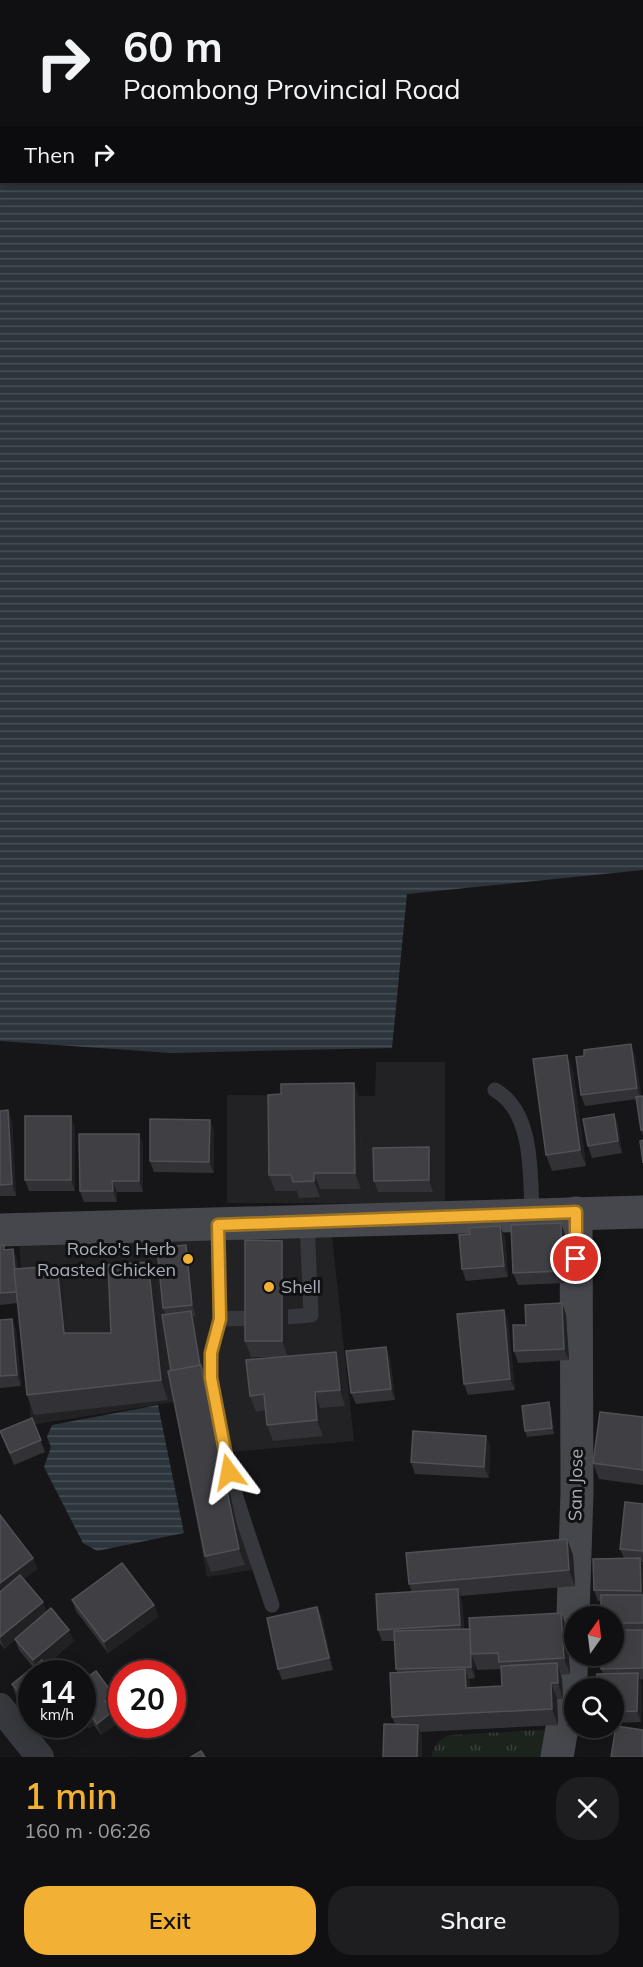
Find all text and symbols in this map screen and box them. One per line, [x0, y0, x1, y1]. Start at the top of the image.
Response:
text: 60 m [123, 20, 223, 73]
icon: right [24, 24, 102, 102]
text: Paombong Provincial Road [123, 72, 460, 106]
icon: right [87, 138, 120, 171]
text: Then [24, 141, 75, 169]
pin [550, 1233, 601, 1284]
place label: Rocko's Herb Roasted Chicken [37, 1237, 176, 1281]
icon: arrive [559, 1242, 592, 1275]
marker: Rocko's Herb Roasted Chicken [181, 1252, 195, 1266]
place label: Shell [281, 1275, 321, 1298]
marker: Shell [262, 1280, 276, 1294]
position arrow [197, 1440, 261, 1504]
street label: San Jose [563, 1449, 588, 1521]
north arrow [564, 1606, 624, 1666]
map controls [564, 1606, 624, 1738]
speed limit sign: 20 [108, 1660, 186, 1738]
text: 14 [39, 1673, 75, 1711]
button: search [564, 1678, 624, 1738]
text: km/h [40, 1705, 74, 1724]
text: 1 min [24, 1773, 118, 1818]
button: close [556, 1777, 619, 1840]
text: 160 m · 06:26 [24, 1818, 150, 1843]
button: Exit [24, 1886, 316, 1955]
button: Share [328, 1886, 619, 1955]

